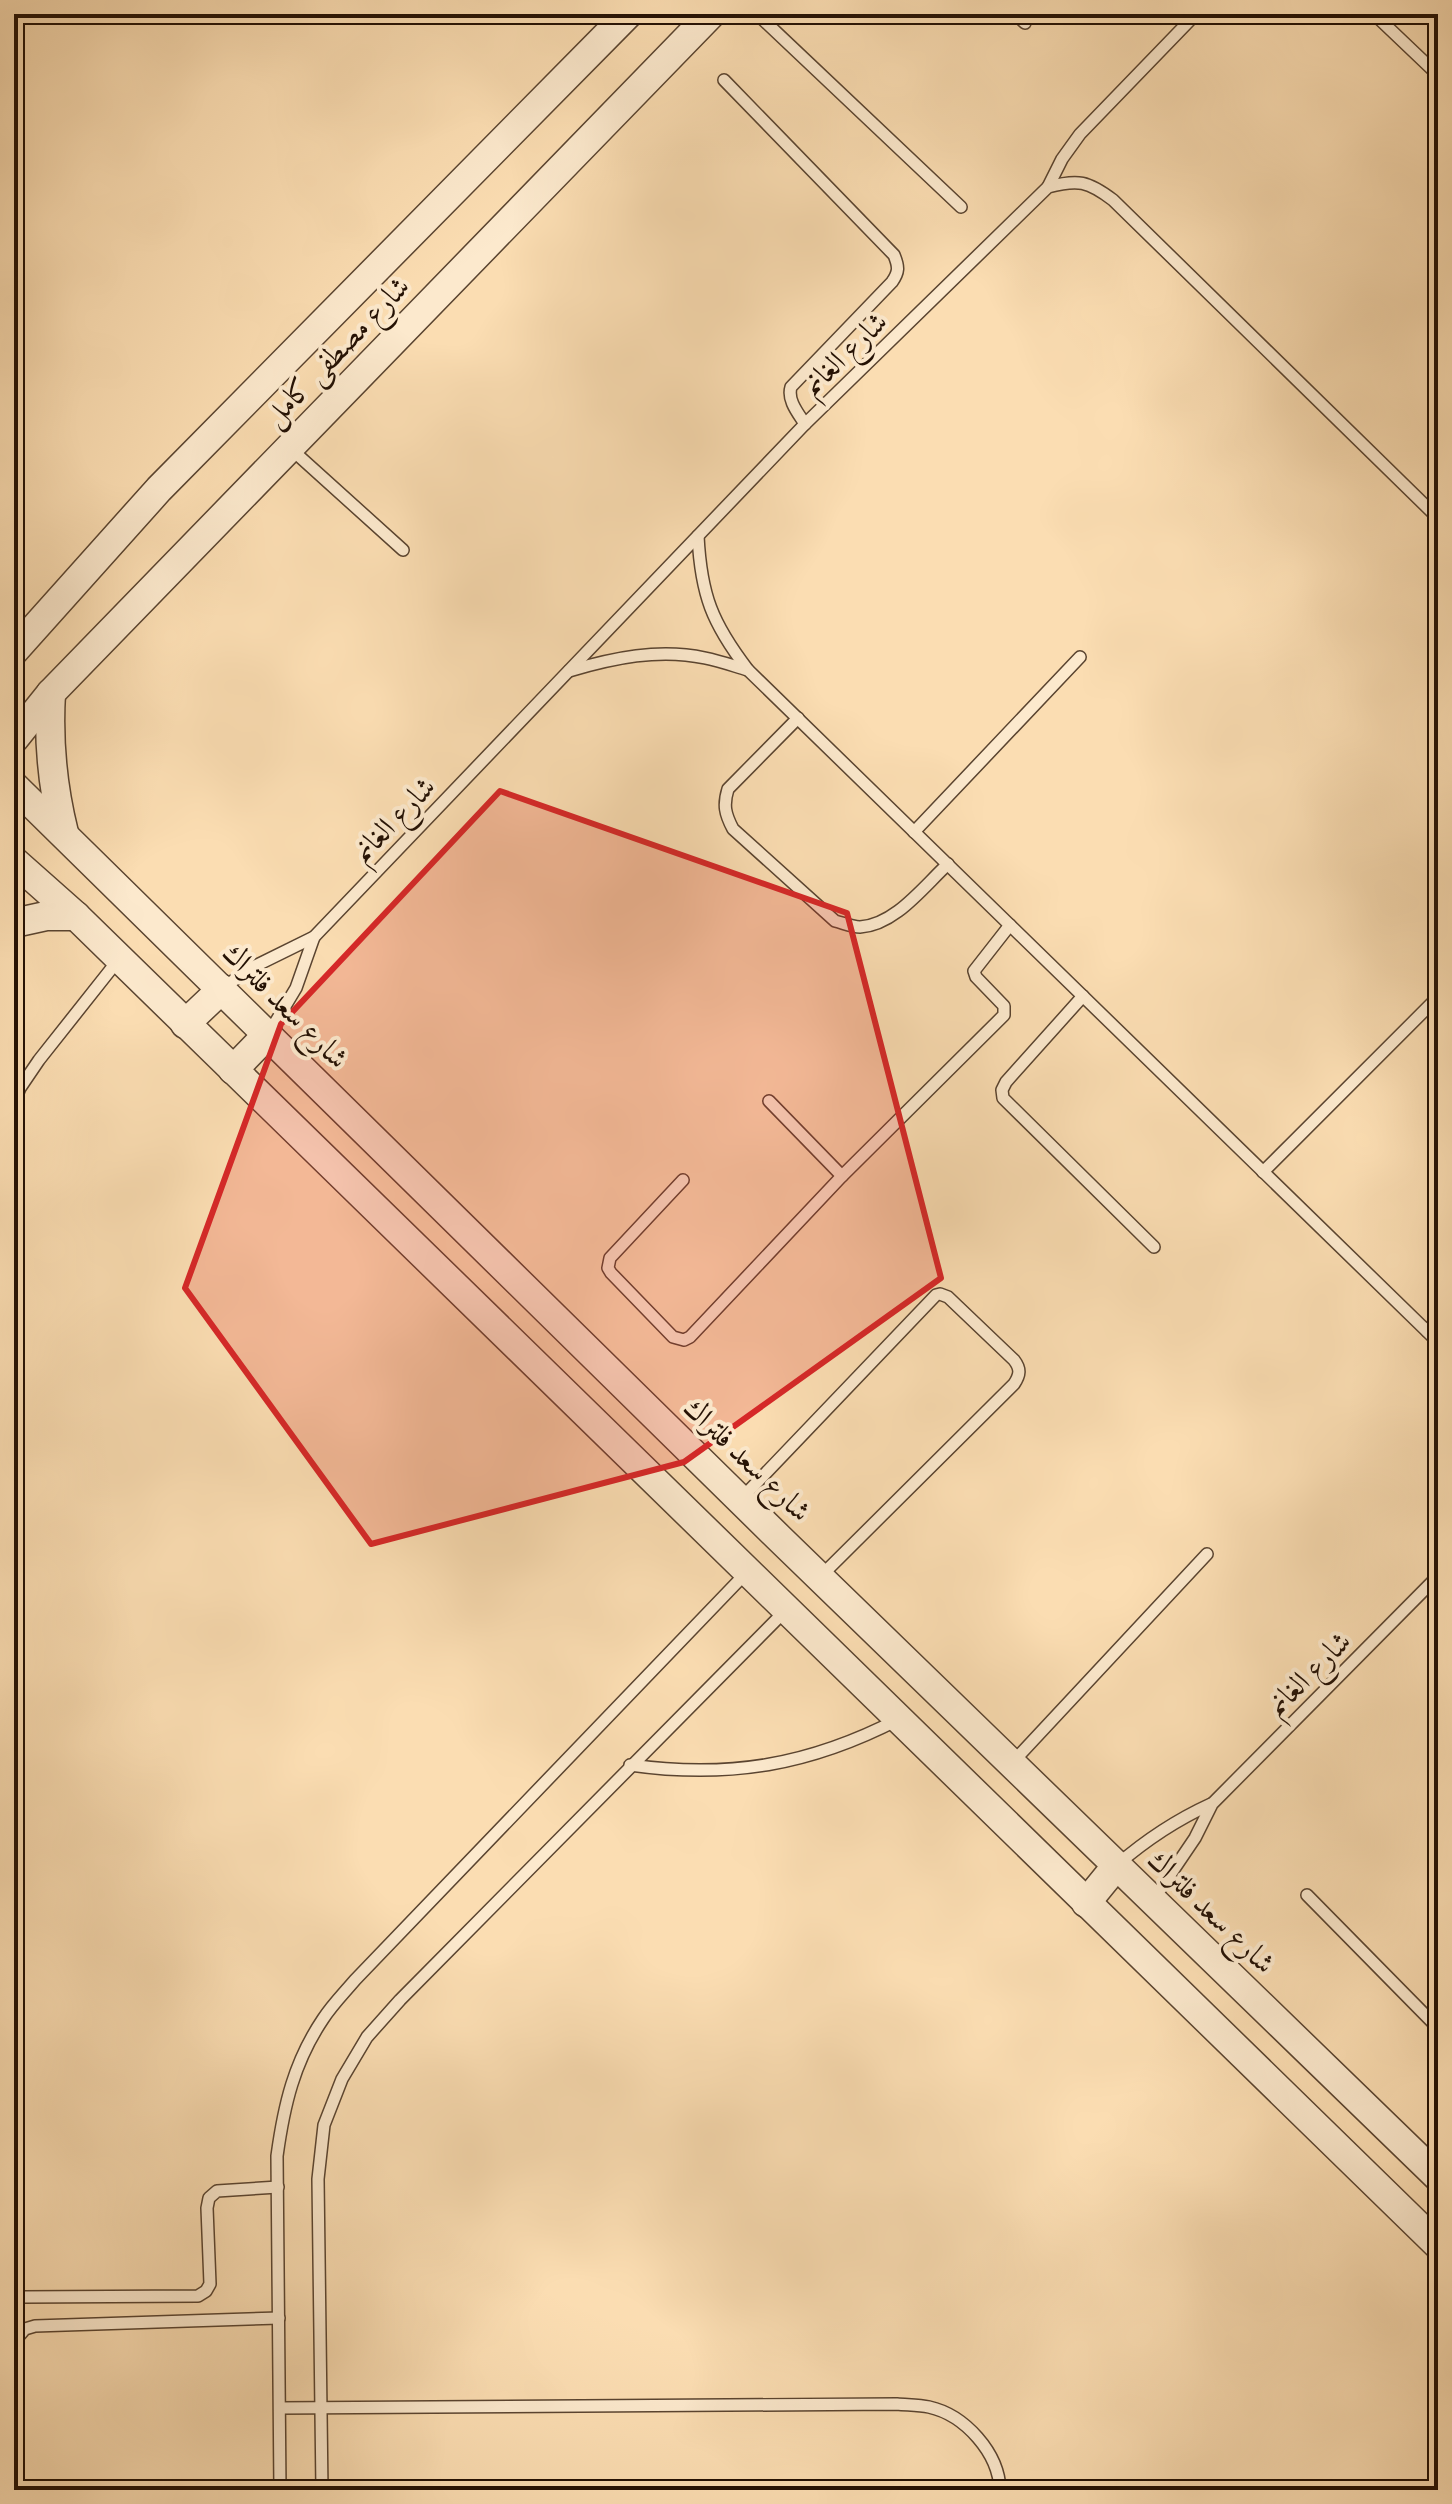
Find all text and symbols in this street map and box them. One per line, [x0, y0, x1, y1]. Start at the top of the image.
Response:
street label: شارع مصطفى كامل [254, 267, 422, 439]
street label: شارع الغانم [793, 302, 900, 409]
street label: شارع الغانم [342, 768, 449, 875]
street label: شارع سعد فلتراك [210, 933, 358, 1081]
street label: شارع سعد فلتراك [671, 1388, 820, 1534]
street label: شارع الغانم [1257, 1622, 1364, 1729]
street label: شارع سعد فلتراك [1135, 1840, 1284, 1986]

